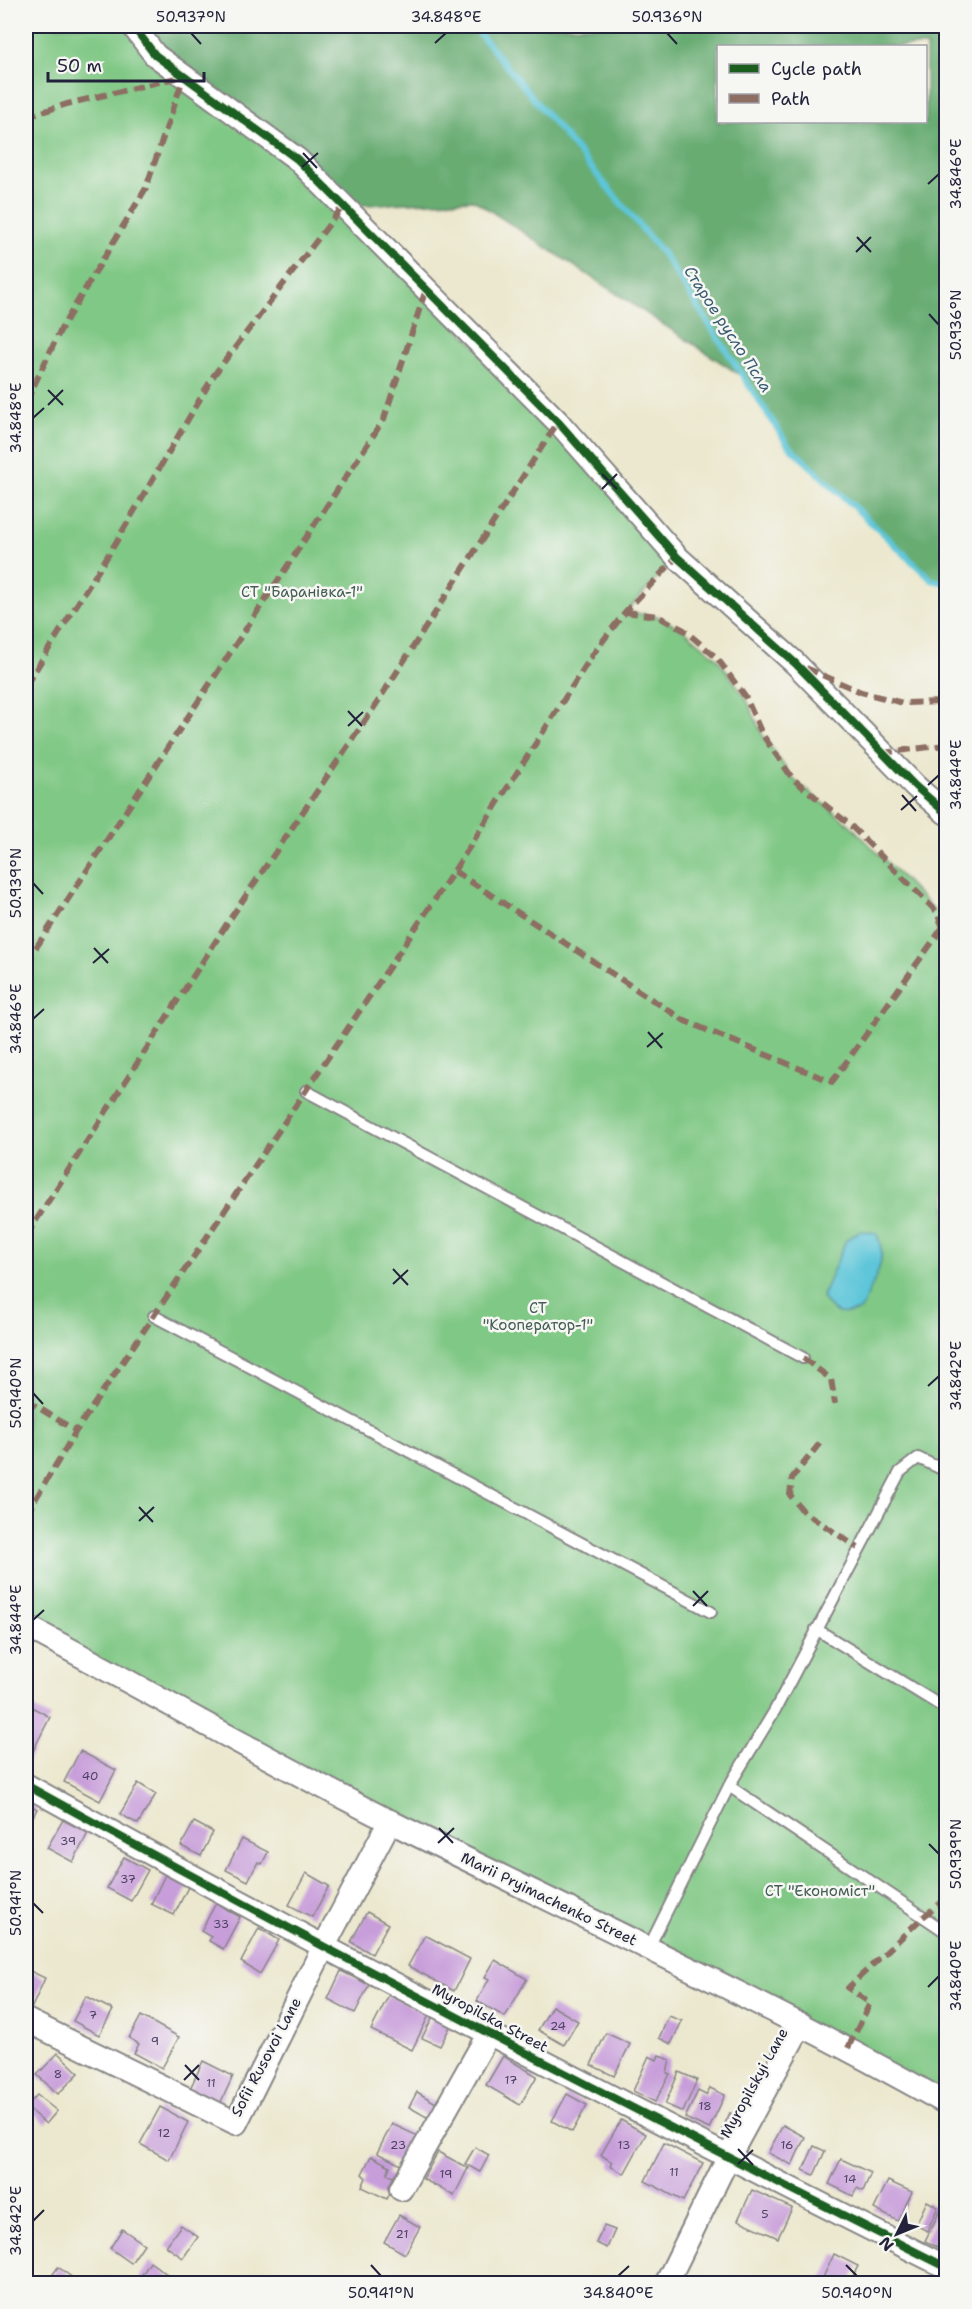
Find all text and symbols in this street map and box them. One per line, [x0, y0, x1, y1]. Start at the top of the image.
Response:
text: 50.937°N [156, 7, 226, 27]
text: 34.848°E [411, 7, 481, 27]
text: 50.936°N [632, 7, 702, 27]
scale bar [48, 45, 204, 83]
legend [717, 45, 927, 123]
text: 50 m [57, 54, 102, 78]
text: Cycle path [771, 57, 862, 81]
text: Path [771, 87, 810, 111]
text: 34.846°E [946, 139, 966, 209]
water label: Старое русло Псла [679, 262, 777, 396]
text: 50.936°N [946, 290, 966, 360]
text: 34.848°E [6, 383, 26, 453]
park label: СТ "Баранівка-1" [241, 582, 363, 602]
text: 34.844°E [946, 740, 966, 810]
text: 50.939°N [6, 848, 26, 918]
text: 34.846°E [6, 984, 26, 1054]
park label: СТ "Кооператор-1" [483, 1298, 593, 1335]
text: 34.842°E [946, 1341, 966, 1411]
text: 50.940°N [6, 1357, 26, 1429]
text: 34.844°E [6, 1585, 26, 1655]
house number: 40 [82, 1768, 98, 1784]
text: 50.939°N [946, 1819, 966, 1889]
house number: 39 [60, 1833, 76, 1849]
street label: Marii Pryimachenko Street [458, 1848, 640, 1950]
text: 50.941°N [6, 1870, 26, 1936]
house number: 37 [120, 1871, 136, 1887]
park label: СТ "Економіст" [765, 1881, 875, 1901]
house number: 33 [213, 1916, 229, 1932]
text: 34.840°E [946, 1941, 966, 2012]
street label: Myropilska Street [428, 1979, 552, 2057]
street label: Sofii Rusovoi Lane [226, 1994, 306, 2120]
house number: 7 [89, 2007, 97, 2023]
house number: 24 [550, 2018, 566, 2034]
street label: Myropilskyi Lane [715, 2024, 793, 2142]
house number: 9 [151, 2033, 159, 2049]
house number: 8 [54, 2066, 62, 2082]
house number: 17 [505, 2072, 517, 2088]
house number: 11 [206, 2075, 216, 2091]
house number: 18 [698, 2098, 712, 2114]
house number: 12 [158, 2125, 170, 2141]
house number: 23 [390, 2137, 406, 2153]
house number: 13 [618, 2137, 630, 2153]
house number: 16 [780, 2137, 794, 2153]
house number: 11 [669, 2164, 679, 2180]
house number: 19 [440, 2166, 452, 2182]
house number: 14 [844, 2171, 856, 2187]
text: 34.842°E [6, 2186, 26, 2256]
north arrow [867, 2204, 927, 2264]
house number: 5 [761, 2206, 769, 2222]
house number: 21 [396, 2226, 408, 2242]
text: N [874, 2232, 898, 2256]
text: 50.941°N [348, 2283, 414, 2303]
text: 34.840°E [583, 2283, 654, 2303]
text: 50.940°N [821, 2283, 893, 2303]

